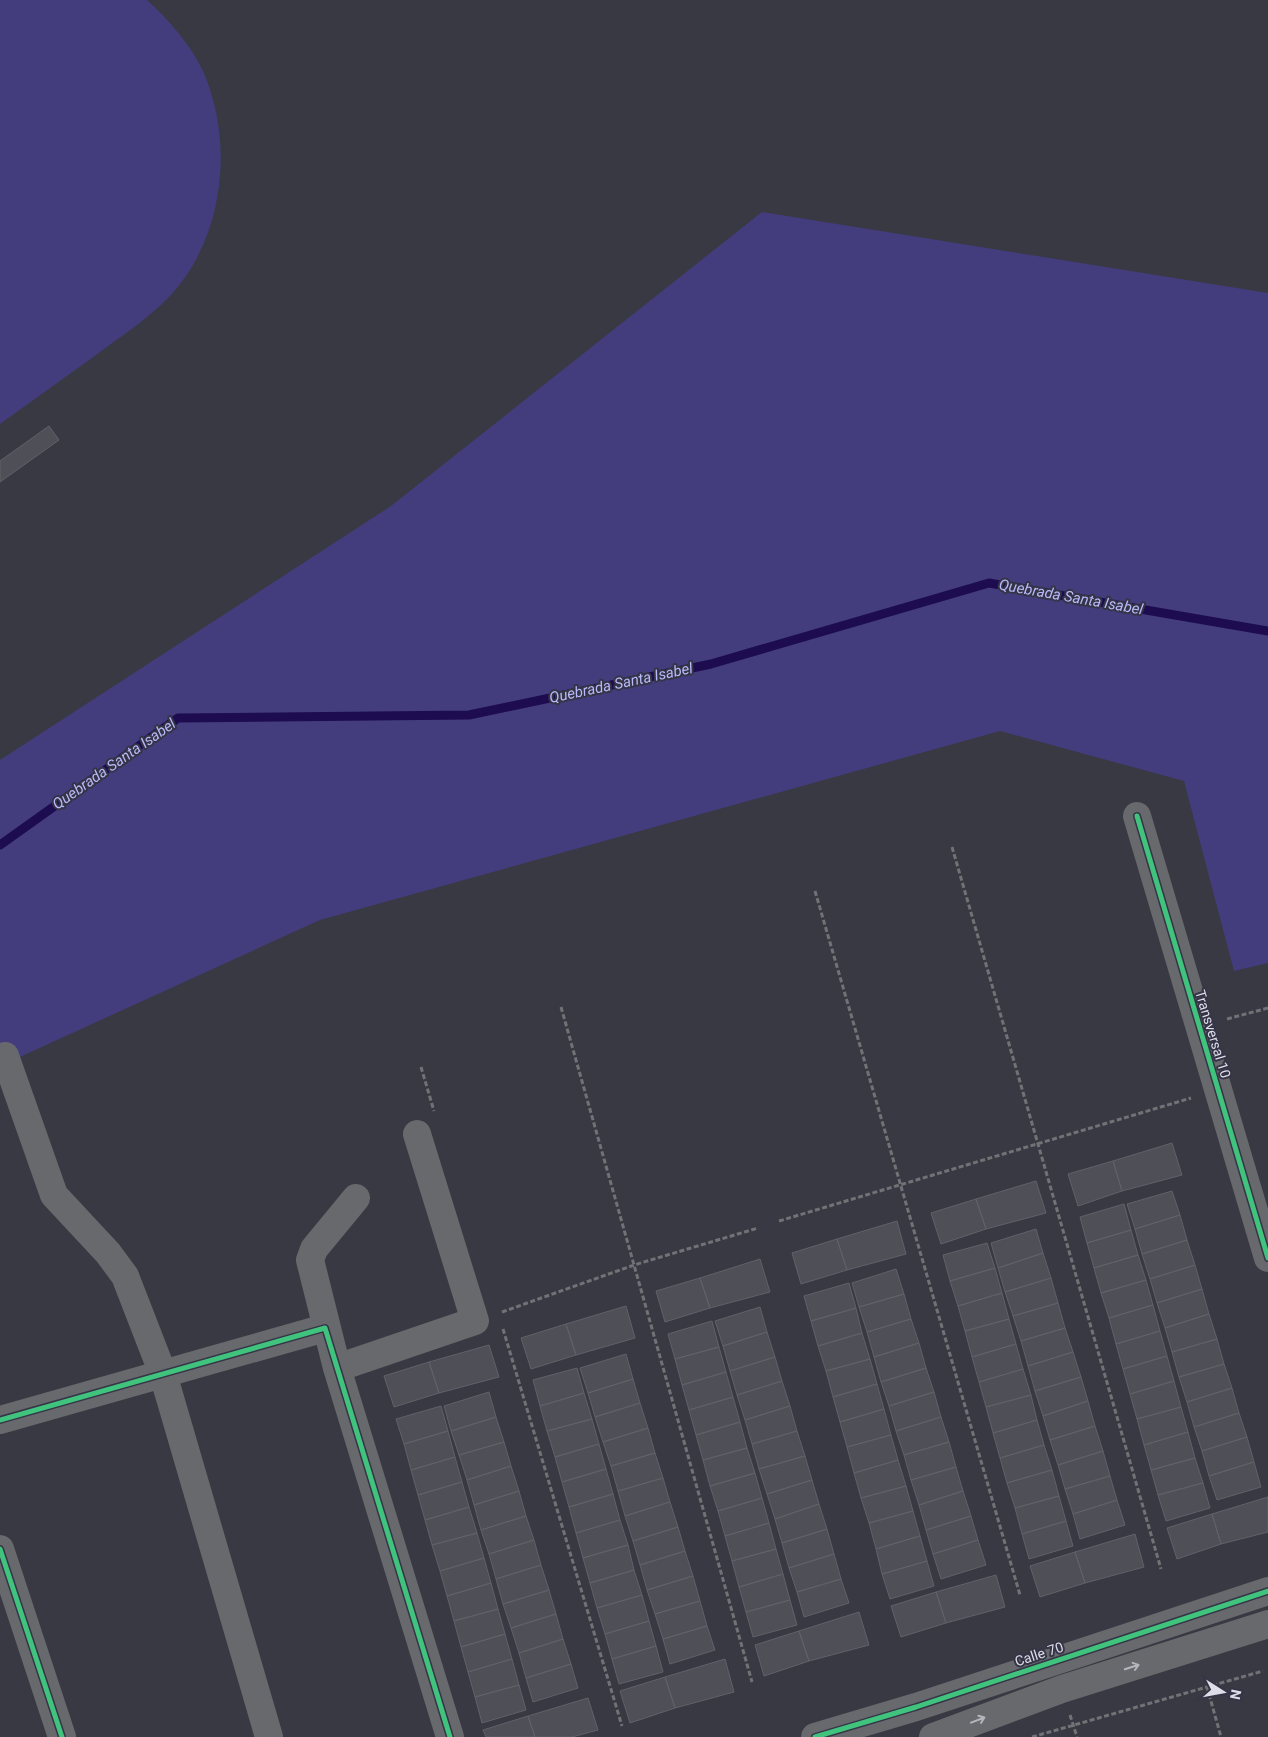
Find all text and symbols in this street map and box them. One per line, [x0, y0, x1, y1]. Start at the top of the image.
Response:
water label: Quebrada Santa Isabel [998, 575, 1145, 619]
water label: Quebrada Santa Isabel [548, 659, 695, 707]
water label: Quebrada Santa Isabel [49, 714, 179, 813]
street label: Transversal 10 [1192, 988, 1234, 1080]
street label: Calle 70 [1013, 1639, 1065, 1669]
one-way arrow [1123, 1661, 1139, 1671]
north arrow [1198, 1667, 1248, 1717]
text: N [1227, 1688, 1245, 1701]
one-way arrow [970, 1715, 985, 1724]

